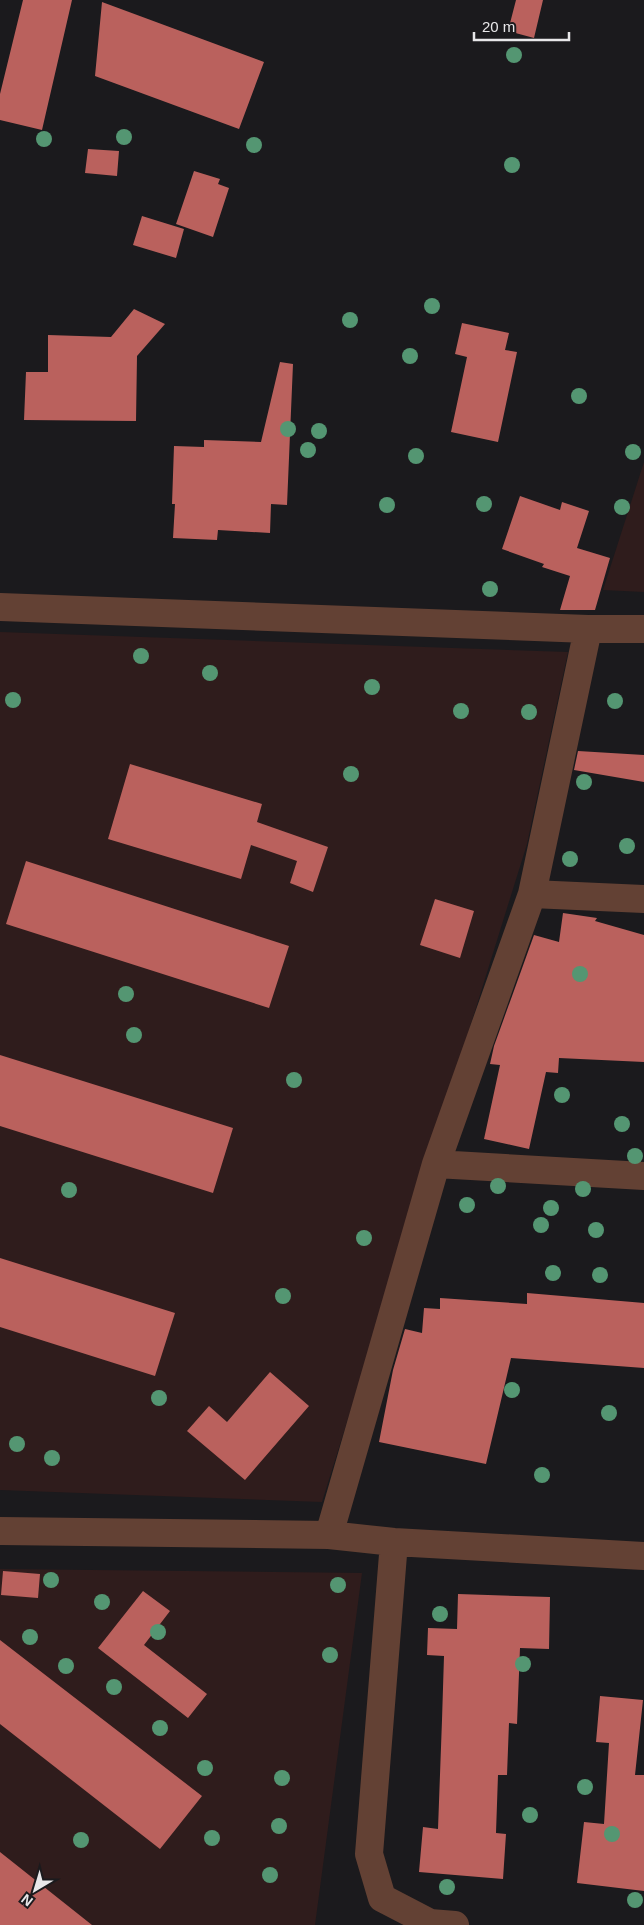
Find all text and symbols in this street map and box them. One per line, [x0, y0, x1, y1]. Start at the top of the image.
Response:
scale bar [474, 10, 569, 42]
text: 20 m [482, 18, 515, 35]
north arrow [10, 1865, 60, 1915]
text: N [18, 1891, 36, 1910]

